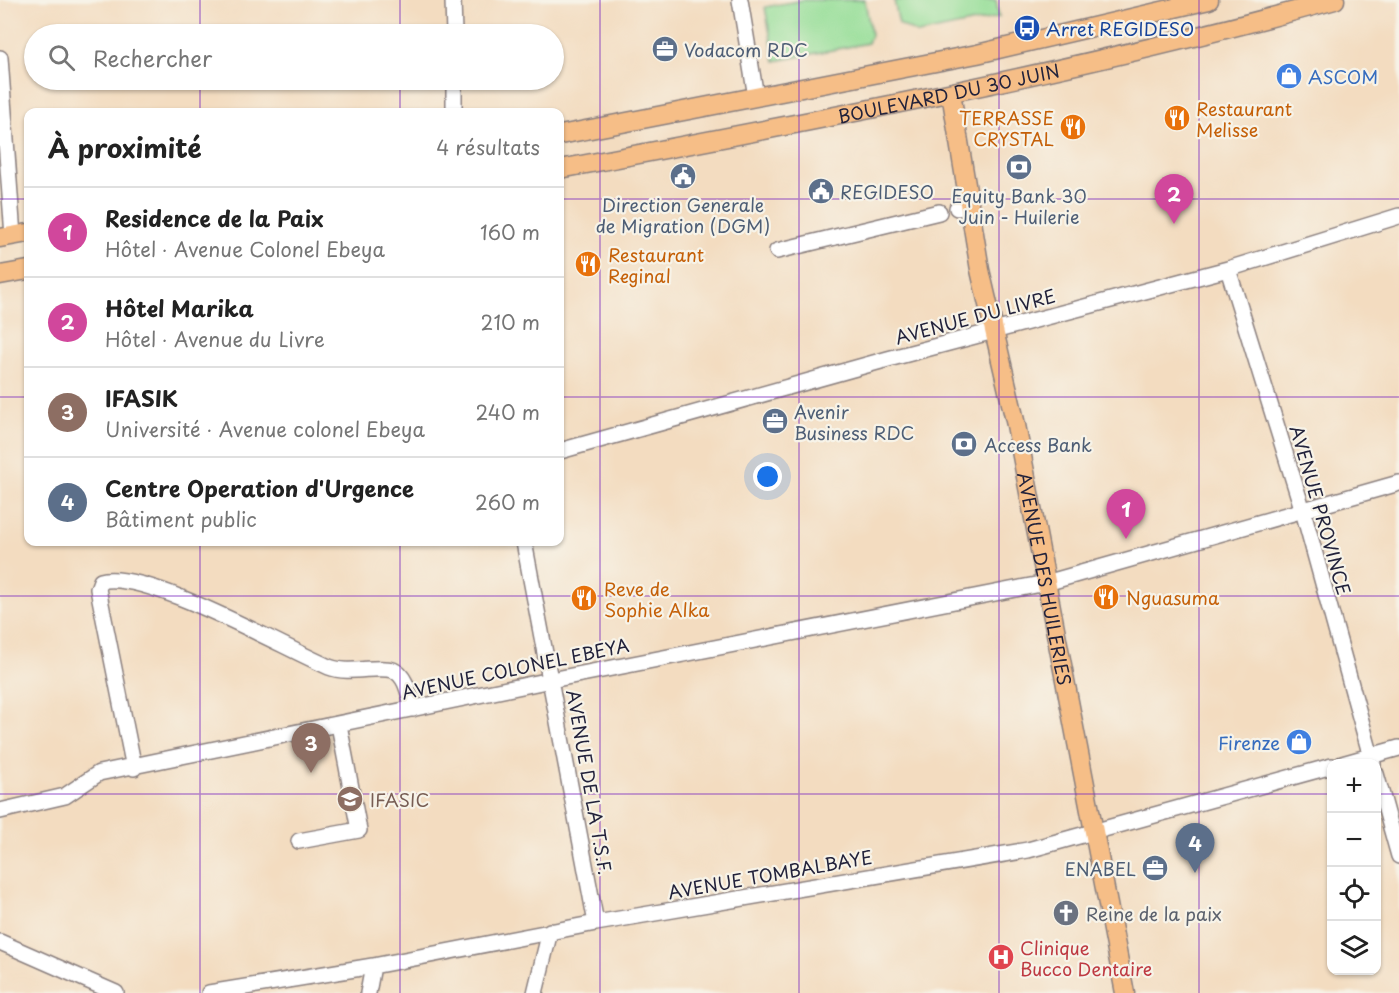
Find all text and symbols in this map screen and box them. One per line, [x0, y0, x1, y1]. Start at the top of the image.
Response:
bus stop icon: Arret REGIDESO [1012, 13, 1042, 43]
place label: Arret REGIDESO [1046, 15, 1194, 42]
search box [24, 24, 564, 90]
office icon: Vodacom RDC [650, 34, 680, 64]
place label: Vodacom RDC [684, 36, 808, 63]
icon: search [45, 41, 78, 74]
text: Rechercher [93, 41, 212, 74]
street label: BOULEVARD DU 30 JUIN [835, 56, 1062, 129]
shop icon: ASCOM [1274, 61, 1304, 91]
place label: ASCOM [1308, 63, 1378, 90]
place label: Restaurant Melisse [1196, 95, 1292, 143]
restaurant icon: Restaurant Melisse [1162, 103, 1192, 133]
place label: TERRASSE CRYSTAL [959, 104, 1054, 152]
restaurant icon: TERRASSE CRYSTAL [1058, 112, 1088, 142]
text: À proximité [48, 128, 202, 167]
text: 4 résultats [436, 132, 540, 162]
bank icon: Equity Bank 30 Juin - Huilerie [1004, 152, 1034, 182]
public building icon: Direction Generale de Migration (DGM) [668, 161, 698, 191]
pin: 2 [1154, 174, 1194, 224]
public building icon: REGIDESO [806, 176, 836, 206]
place label: REGIDESO [840, 178, 934, 205]
place label: Equity Bank 30 Juin - Huilerie [951, 182, 1087, 230]
place label: Direction Generale de Migration (DGM) [596, 191, 770, 239]
text: Residence de la Paix [105, 201, 324, 234]
text: 1 [63, 217, 72, 247]
text: 160 m [480, 217, 540, 247]
text: Hôtel · Avenue Colonel Ebeya [105, 234, 385, 264]
place label: Restaurant Reginal [608, 241, 704, 289]
restaurant icon: Restaurant Reginal [573, 249, 603, 279]
street label: AVENUE DU LIVRE [892, 282, 1058, 350]
text: Hôtel Marika [105, 291, 254, 324]
text: 2 [60, 307, 75, 337]
text: 210 m [481, 307, 540, 337]
text: Hôtel · Avenue du Livre [105, 324, 325, 354]
text: IFASIK [105, 381, 178, 414]
text: 3 [61, 397, 74, 427]
text: 240 m [475, 397, 540, 427]
place label: Avenir Business RDC [794, 398, 915, 446]
office icon: Avenir Business RDC [760, 406, 790, 436]
text: Université · Avenue colonel Ebeya [105, 414, 425, 444]
street label: AVENUE PROVINCE [1284, 422, 1358, 598]
bank icon: Access Bank [949, 429, 979, 459]
place label: Access Bank [984, 431, 1092, 458]
your location [753, 462, 782, 491]
street label: AVENUE DES HUILERIES [1012, 470, 1079, 688]
text: Centre Operation d'Urgence [105, 471, 414, 504]
text: 4 [61, 487, 74, 517]
text: 260 m [475, 487, 540, 517]
pin: 1 [1106, 490, 1146, 539]
text: Bâtiment public [105, 504, 257, 534]
place label: Reve de Sophie Alka [604, 575, 710, 623]
restaurant icon: Nguasuma [1091, 582, 1121, 612]
restaurant icon: Reve de Sophie Alka [569, 583, 599, 613]
place label: Nguasuma [1126, 584, 1220, 611]
street label: AVENUE COLONEL EBEYA [399, 631, 631, 705]
street label: AVENUE DE LA T.S.F. [560, 687, 620, 877]
pin: 3 [292, 724, 330, 773]
shop icon: Firenze [1284, 727, 1314, 757]
place label: Firenze [1218, 729, 1280, 756]
map controls [1327, 759, 1381, 975]
button: + [1327, 759, 1381, 813]
school or university icon: IFASIC [335, 784, 365, 814]
place label: IFASIC [370, 786, 429, 813]
button: − [1327, 813, 1381, 867]
pin: 4 [1176, 824, 1214, 873]
street label: AVENUE TOMBALBAYE [666, 843, 874, 905]
office icon: ENABEL [1140, 853, 1170, 883]
place label: ENABEL [1065, 855, 1136, 882]
button: locate [1327, 867, 1381, 921]
church icon: Reine de la paix [1051, 898, 1081, 928]
place label: Reine de la paix [1086, 900, 1222, 927]
button: layers [1327, 921, 1381, 975]
place label: Clinique Bucco Dentaire [1020, 934, 1152, 982]
hospital icon: Clinique Bucco Dentaire [986, 942, 1016, 972]

